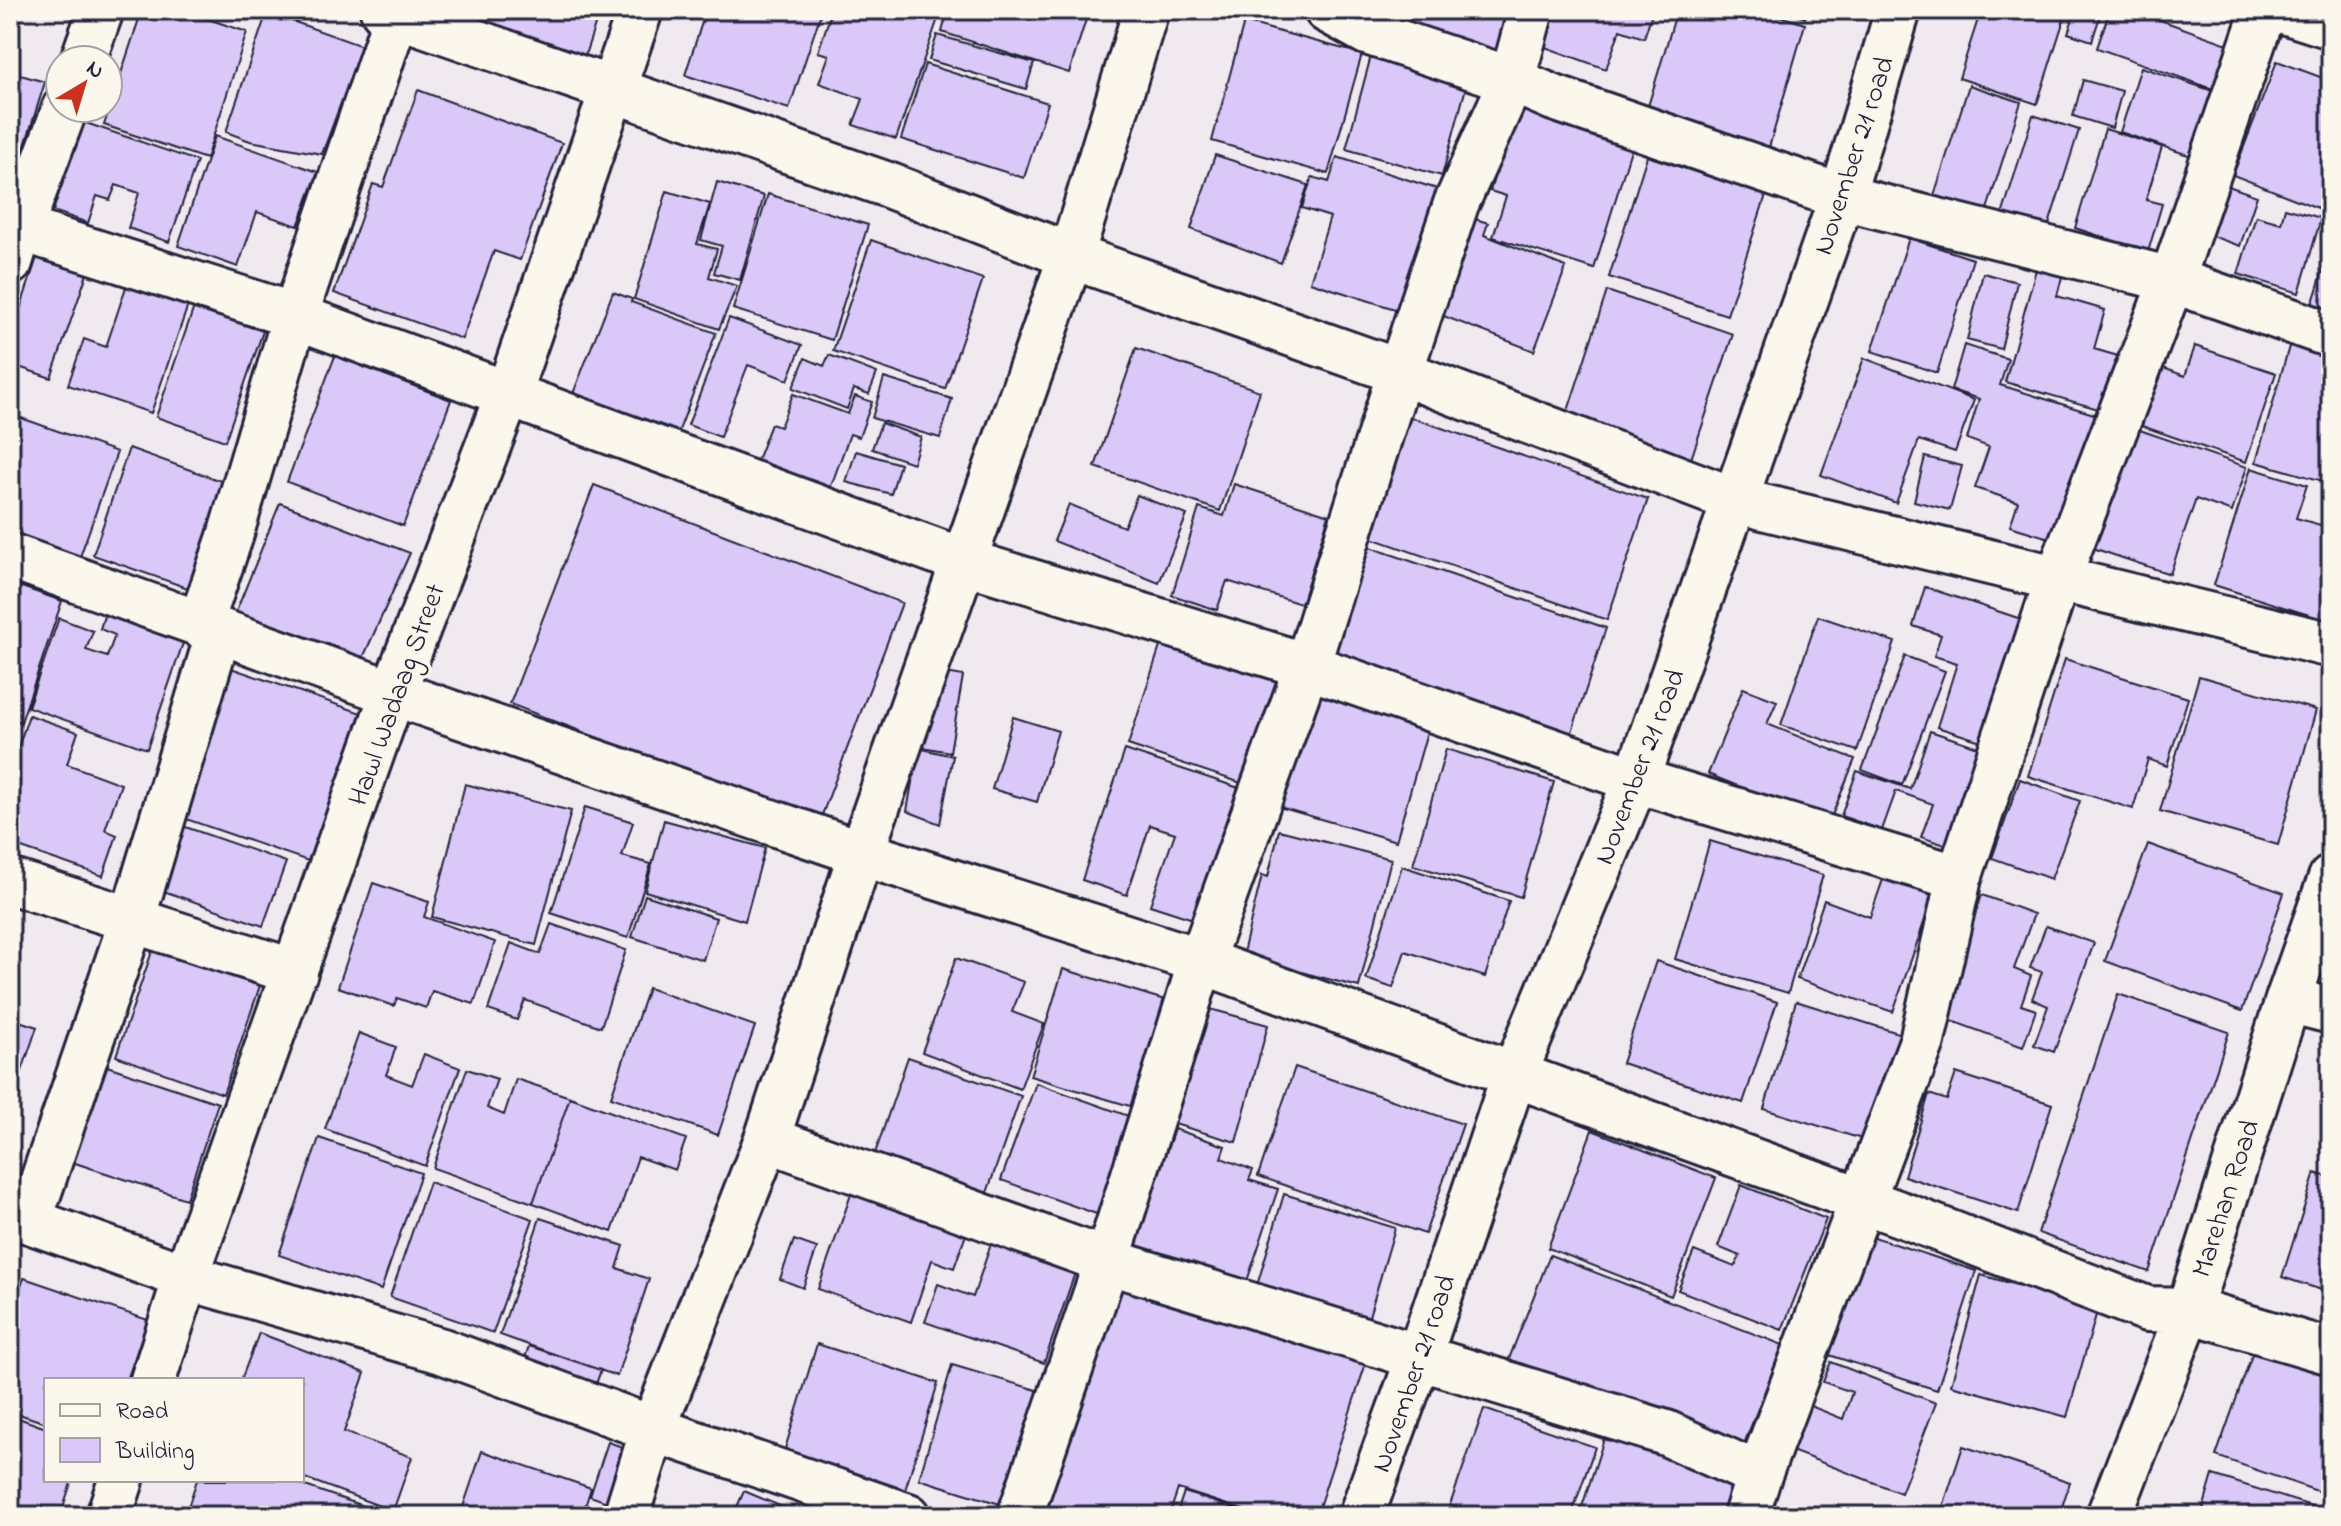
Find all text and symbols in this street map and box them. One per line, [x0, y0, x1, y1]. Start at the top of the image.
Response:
north arrow [44, 44, 124, 124]
street label: November 21 road [1804, 51, 1907, 261]
text: N [79, 53, 110, 88]
street label: Hawl Wadaag Street [339, 578, 458, 812]
street label: November 21 road [1585, 663, 1697, 871]
street label: Marehan Road [2183, 1115, 2272, 1283]
street label: November 21 road [1362, 1270, 1468, 1478]
legend [44, 1378, 304, 1482]
text: Road [116, 1395, 169, 1430]
text: Building [115, 1435, 195, 1470]

